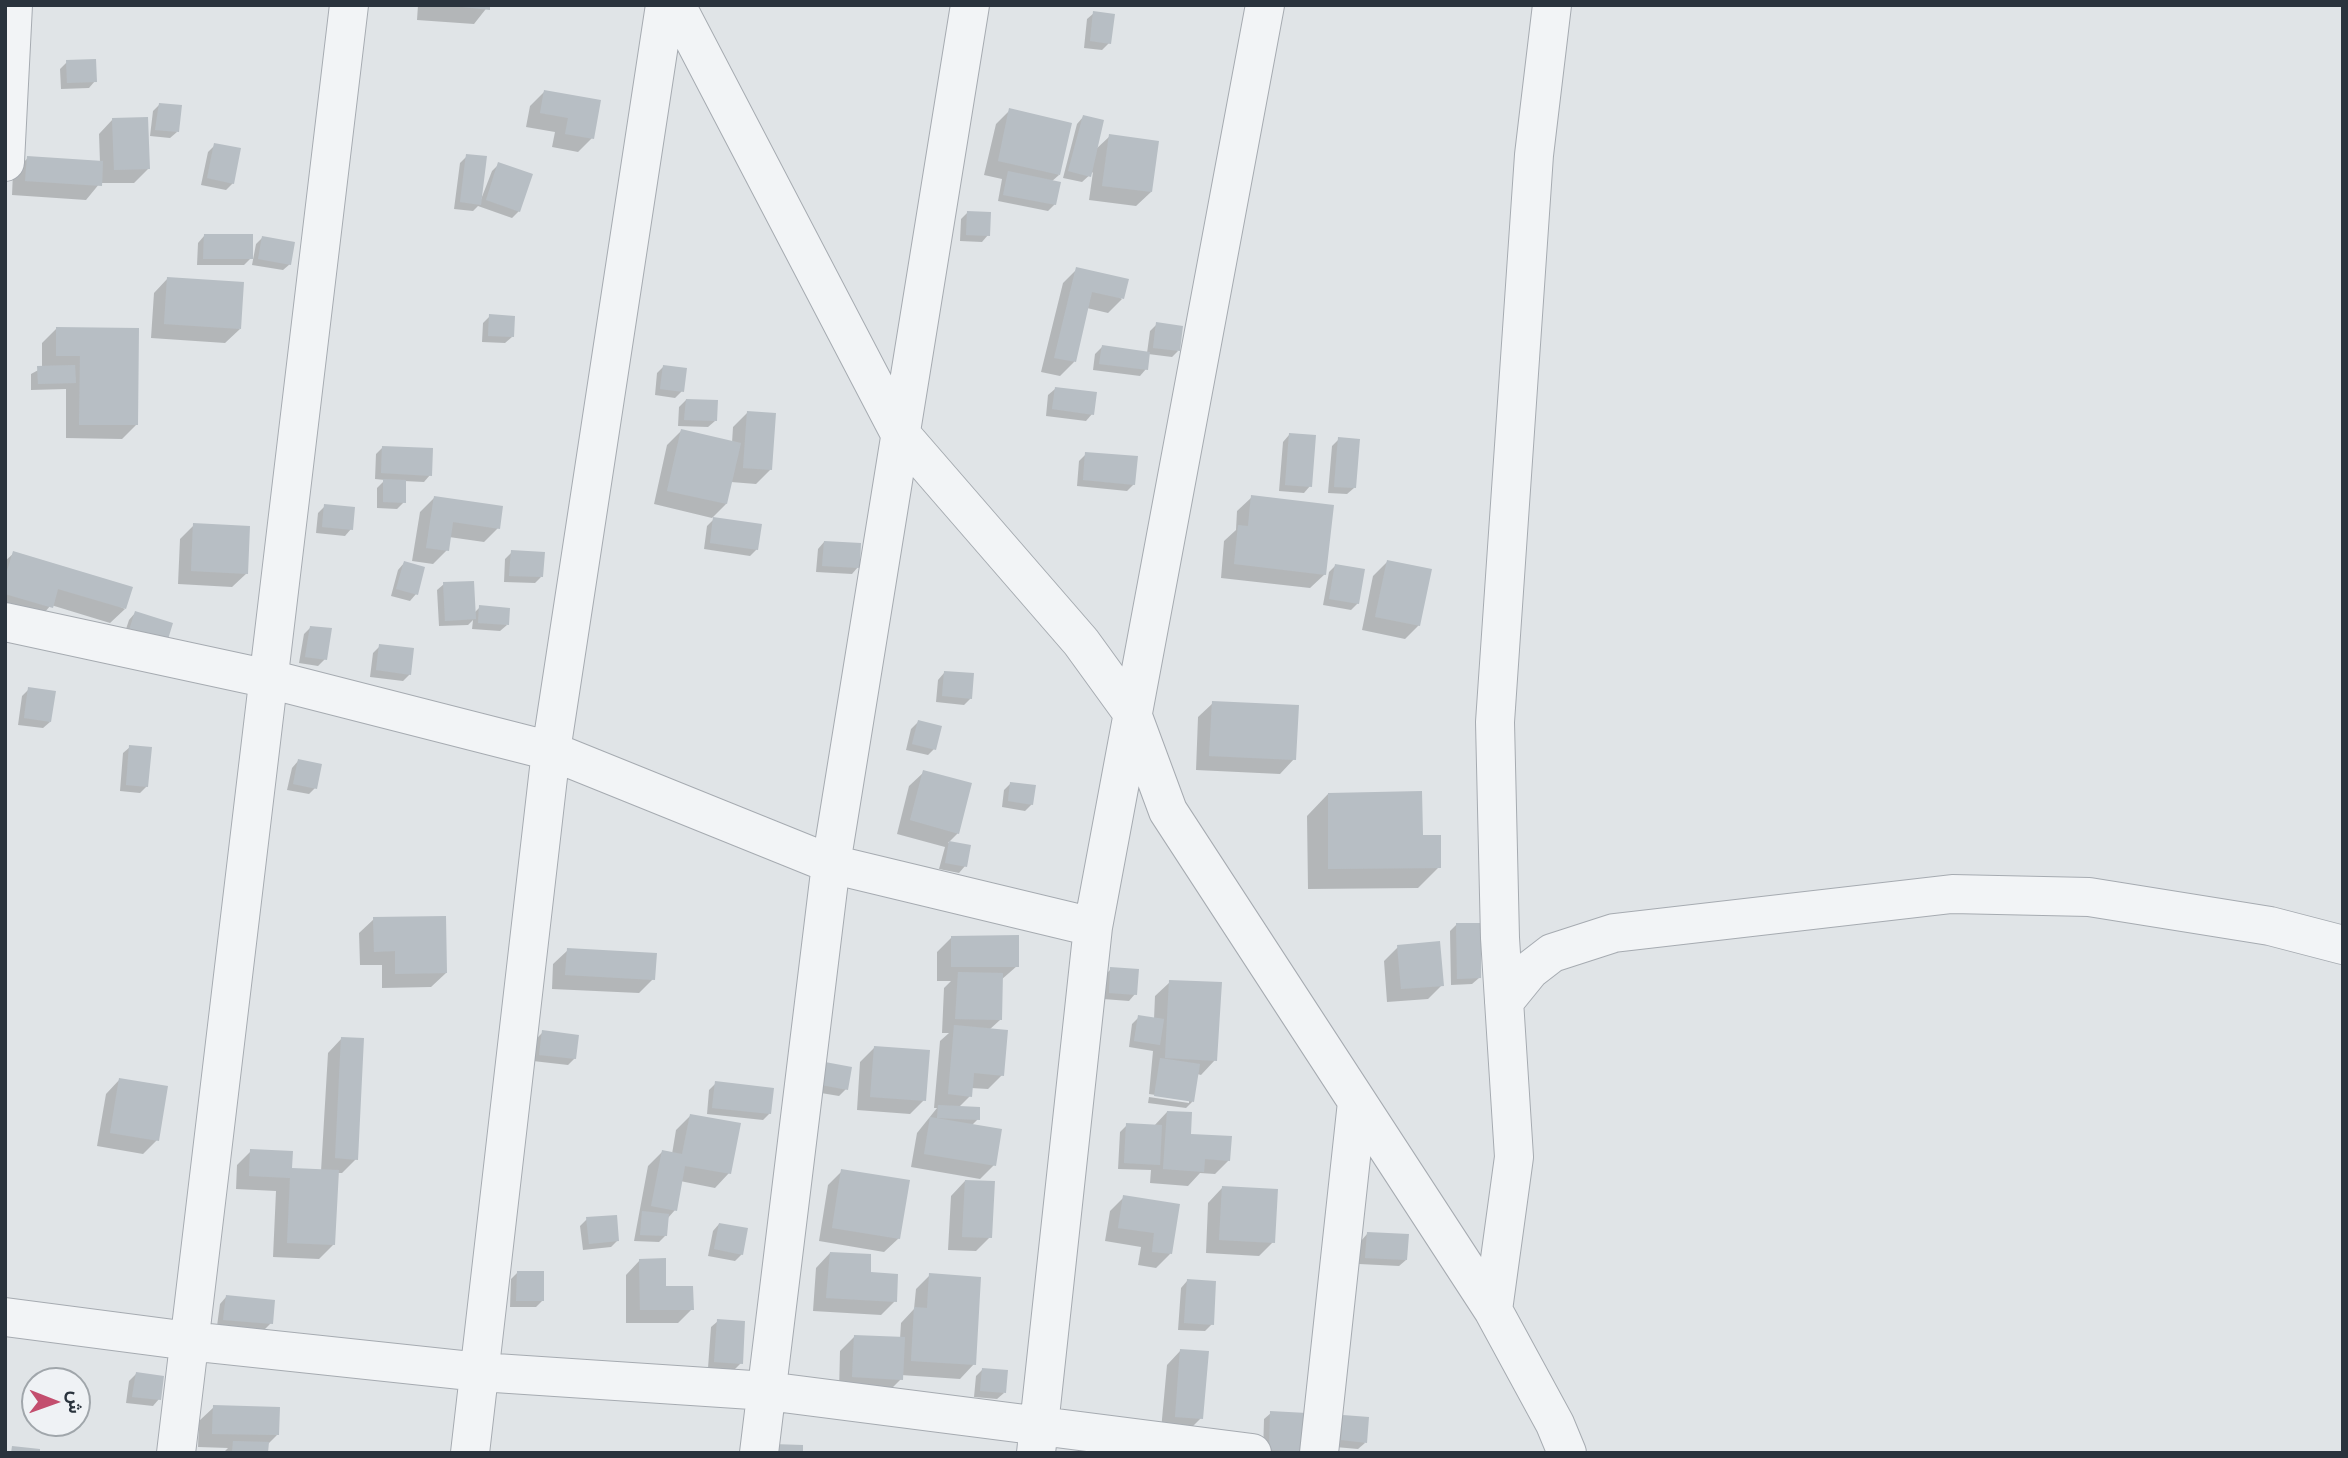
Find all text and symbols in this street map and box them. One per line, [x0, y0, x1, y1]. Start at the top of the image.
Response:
north arrow [21, 1367, 91, 1437]
text: ش [62, 1391, 89, 1414]

